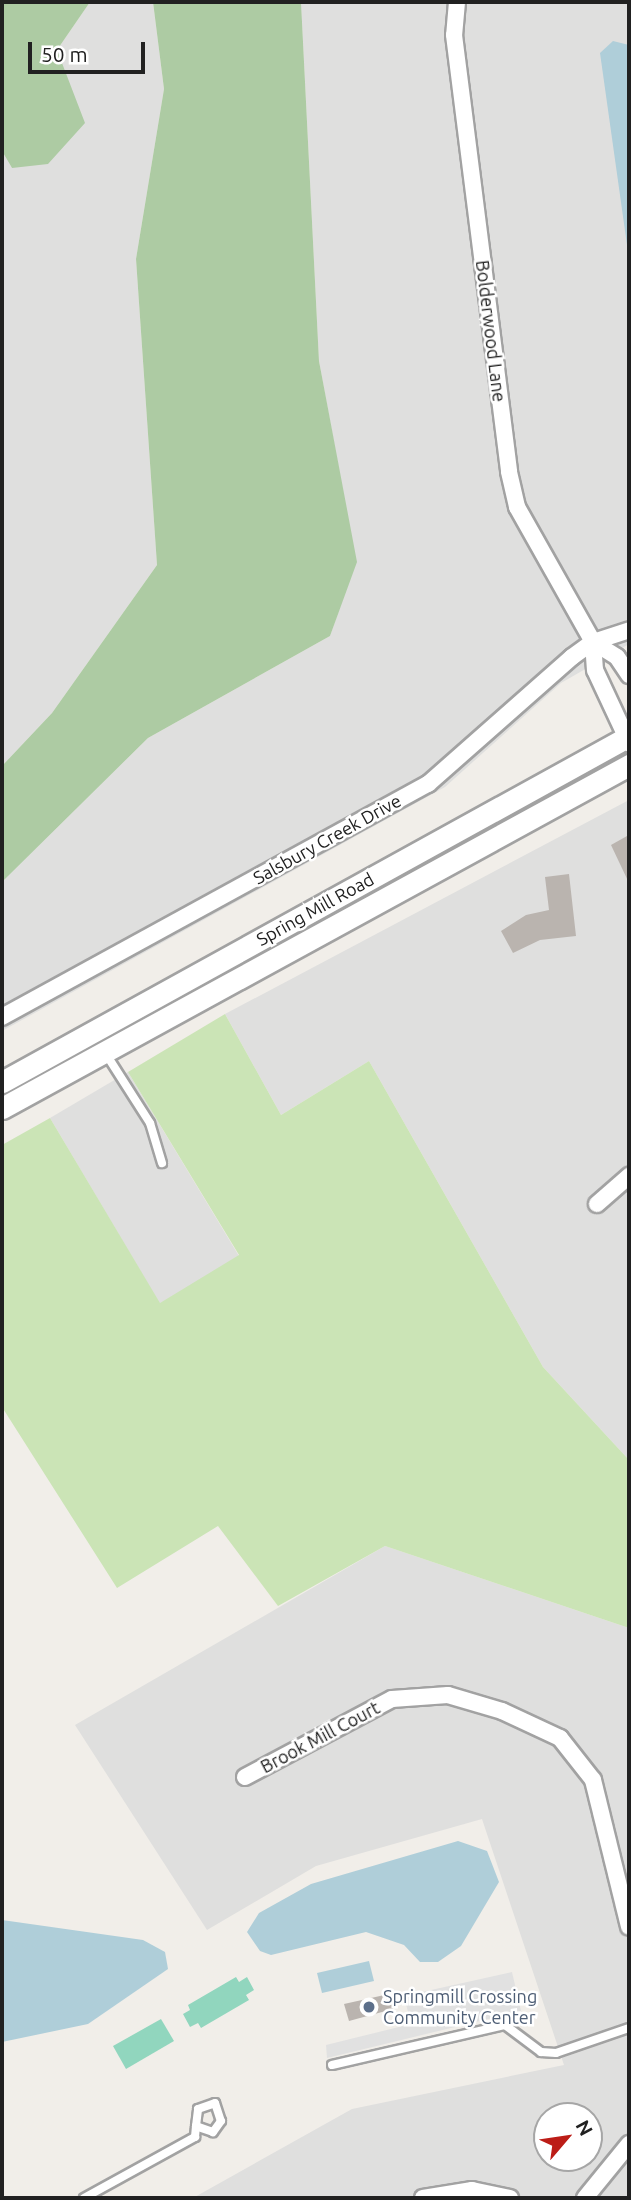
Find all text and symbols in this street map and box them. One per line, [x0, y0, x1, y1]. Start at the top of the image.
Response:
scale bar [32, 28, 149, 72]
text: 50 m [41, 42, 88, 66]
street label: Bolderwood Lane [472, 259, 510, 403]
street label: Salsbury Creek Drive [249, 789, 405, 889]
street label: Spring Mill Road [252, 868, 378, 950]
street label: Brook Mill Court [257, 1697, 383, 1777]
place label: Springmill Crossing Community Center [383, 1986, 537, 2028]
marker: Springmill Crossing Community Center [361, 1999, 377, 2015]
north arrow [533, 2102, 603, 2172]
text: N [572, 2116, 598, 2139]

